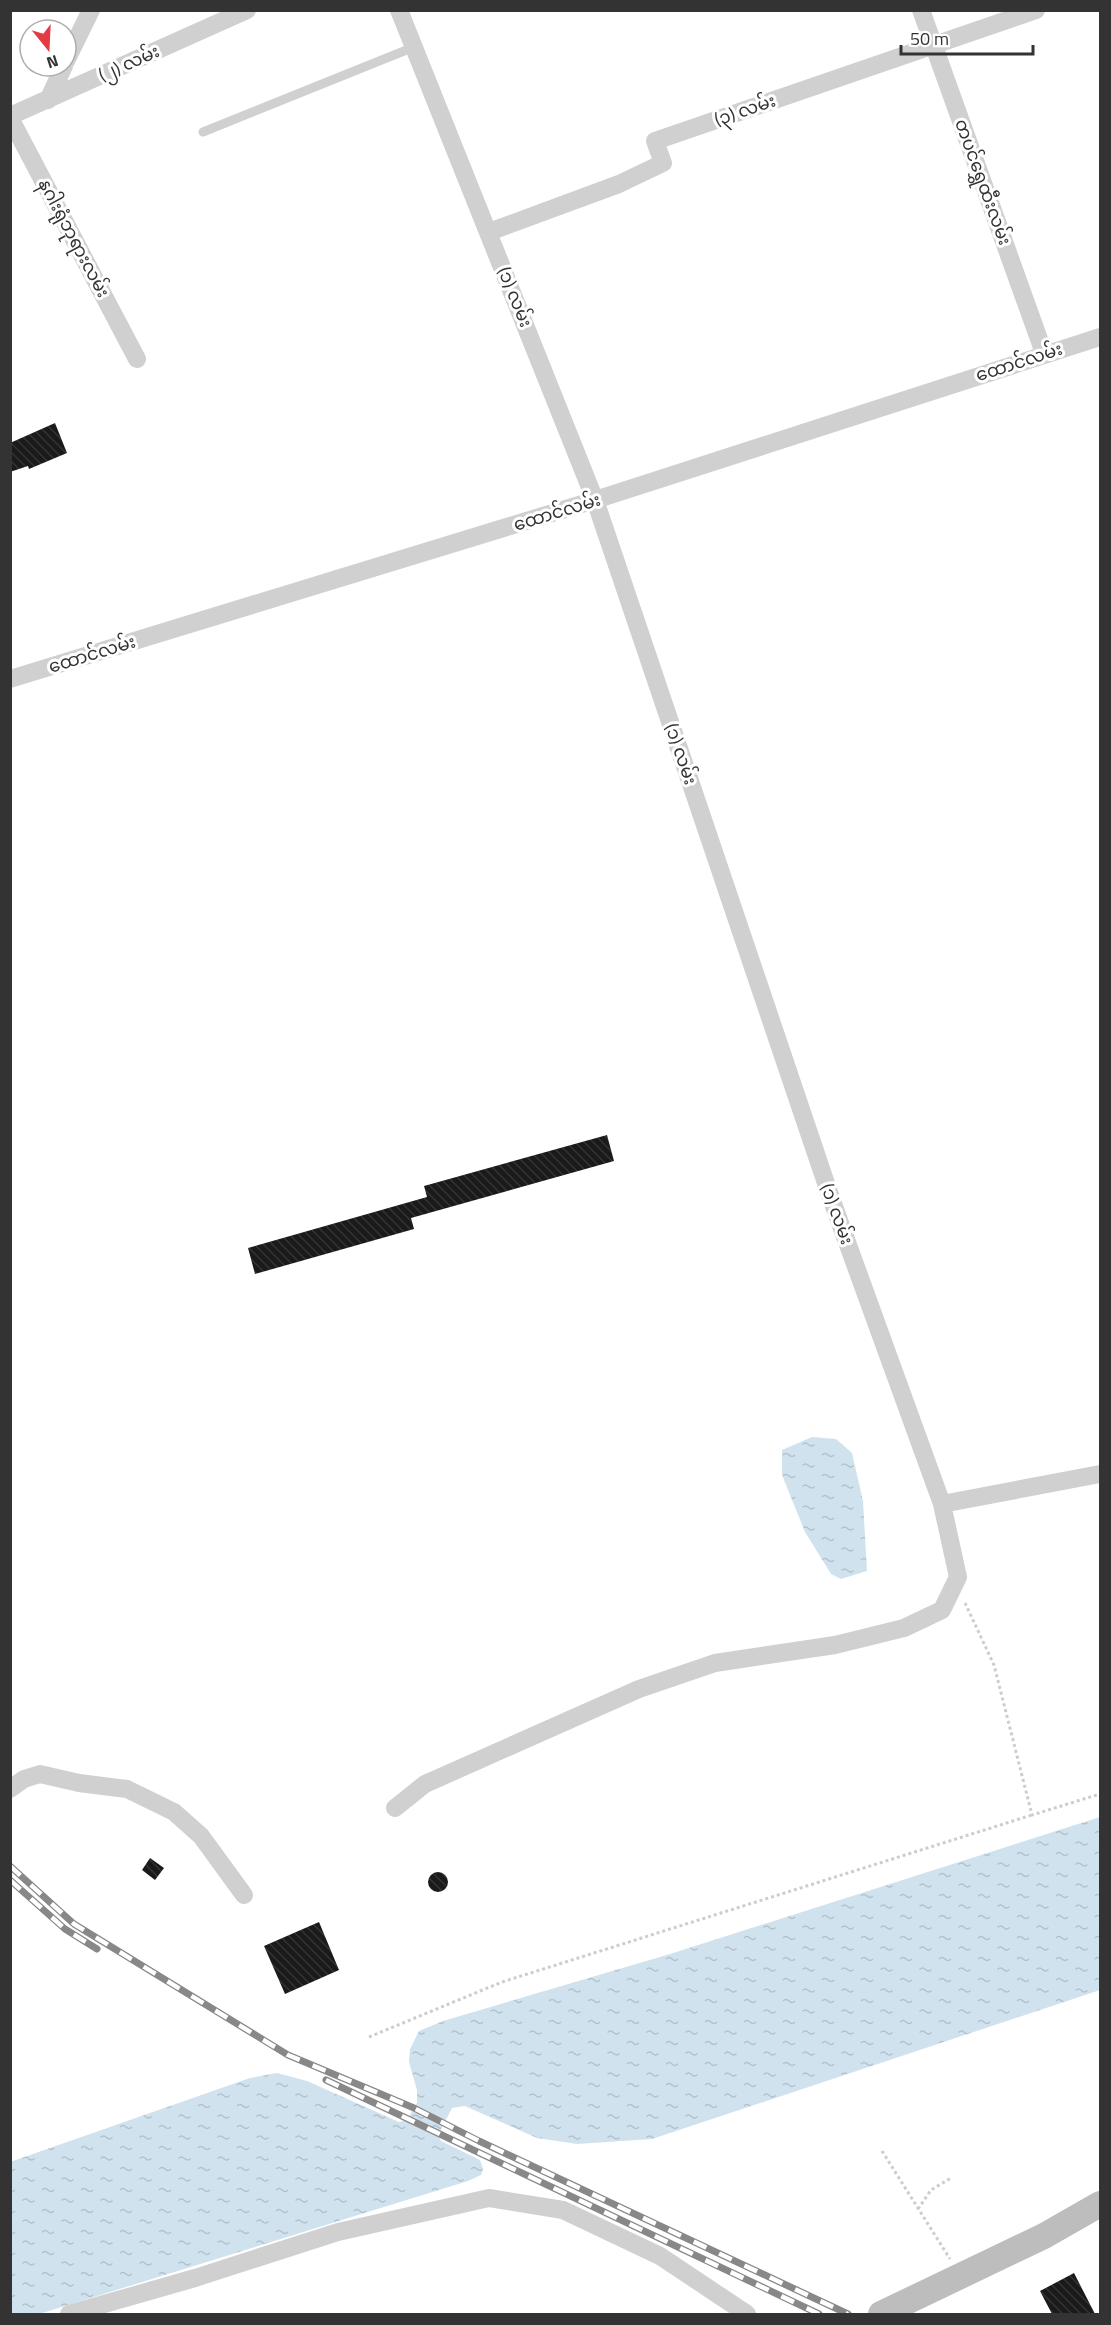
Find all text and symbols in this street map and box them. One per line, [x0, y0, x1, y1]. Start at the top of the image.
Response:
north arrow [18, 18, 78, 78]
scale bar [901, 18, 1033, 56]
text: 50 m [910, 25, 949, 52]
street label: (၂) လမ်း [94, 37, 164, 90]
text: N [44, 49, 62, 75]
street label: (၃) လမ်း [711, 86, 780, 134]
street label: တပင်ရွှေထီးလမ်း [946, 115, 1019, 250]
street label: နဂါးရုံဘုရားလမ်း [30, 173, 117, 303]
street label: (၁) လမ်း [491, 262, 540, 331]
street label: ထောင်လမ်း [972, 335, 1066, 388]
street label: ထောင်လမ်း [510, 485, 604, 538]
street label: ထောင်လမ်း [45, 627, 139, 680]
street label: (၁) လမ်း [658, 719, 705, 788]
street label: (၁) လမ်း [814, 1179, 861, 1248]

